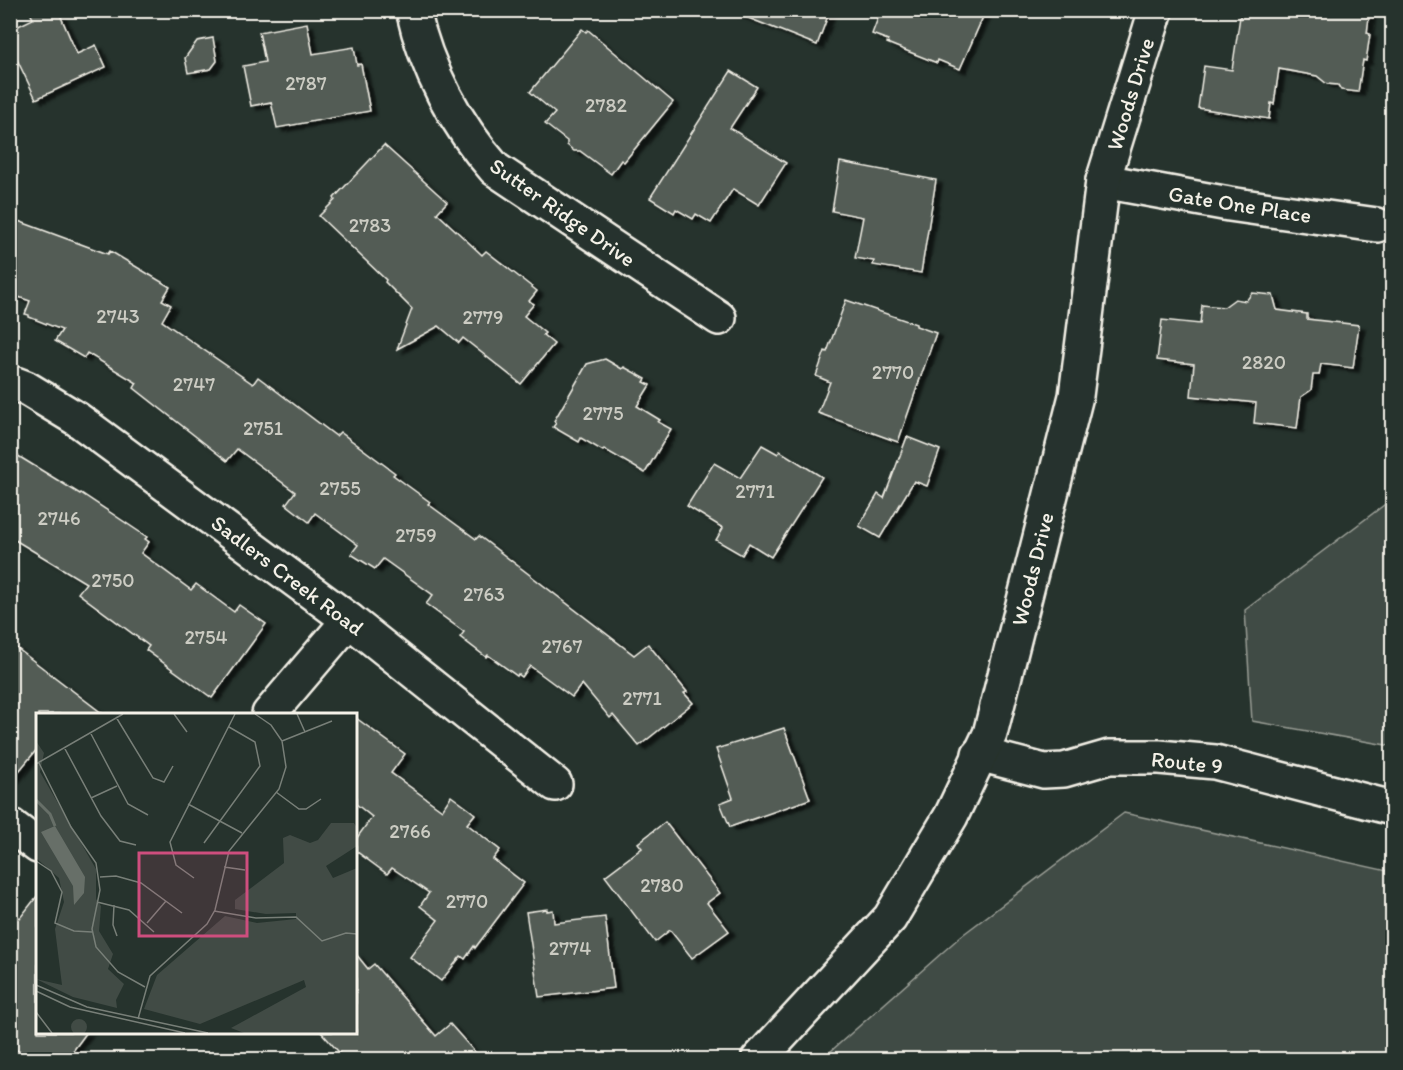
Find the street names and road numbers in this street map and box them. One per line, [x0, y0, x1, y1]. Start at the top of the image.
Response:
street label: Woods Drive [1101, 35, 1160, 154]
street label: Sutter Ridge Drive [485, 152, 641, 273]
street label: Gate One Place [1166, 180, 1313, 229]
street label: Sadlers Creek Road [206, 509, 369, 642]
street label: Woods Drive [1005, 509, 1060, 629]
street label: Route 9 [1150, 745, 1224, 780]

